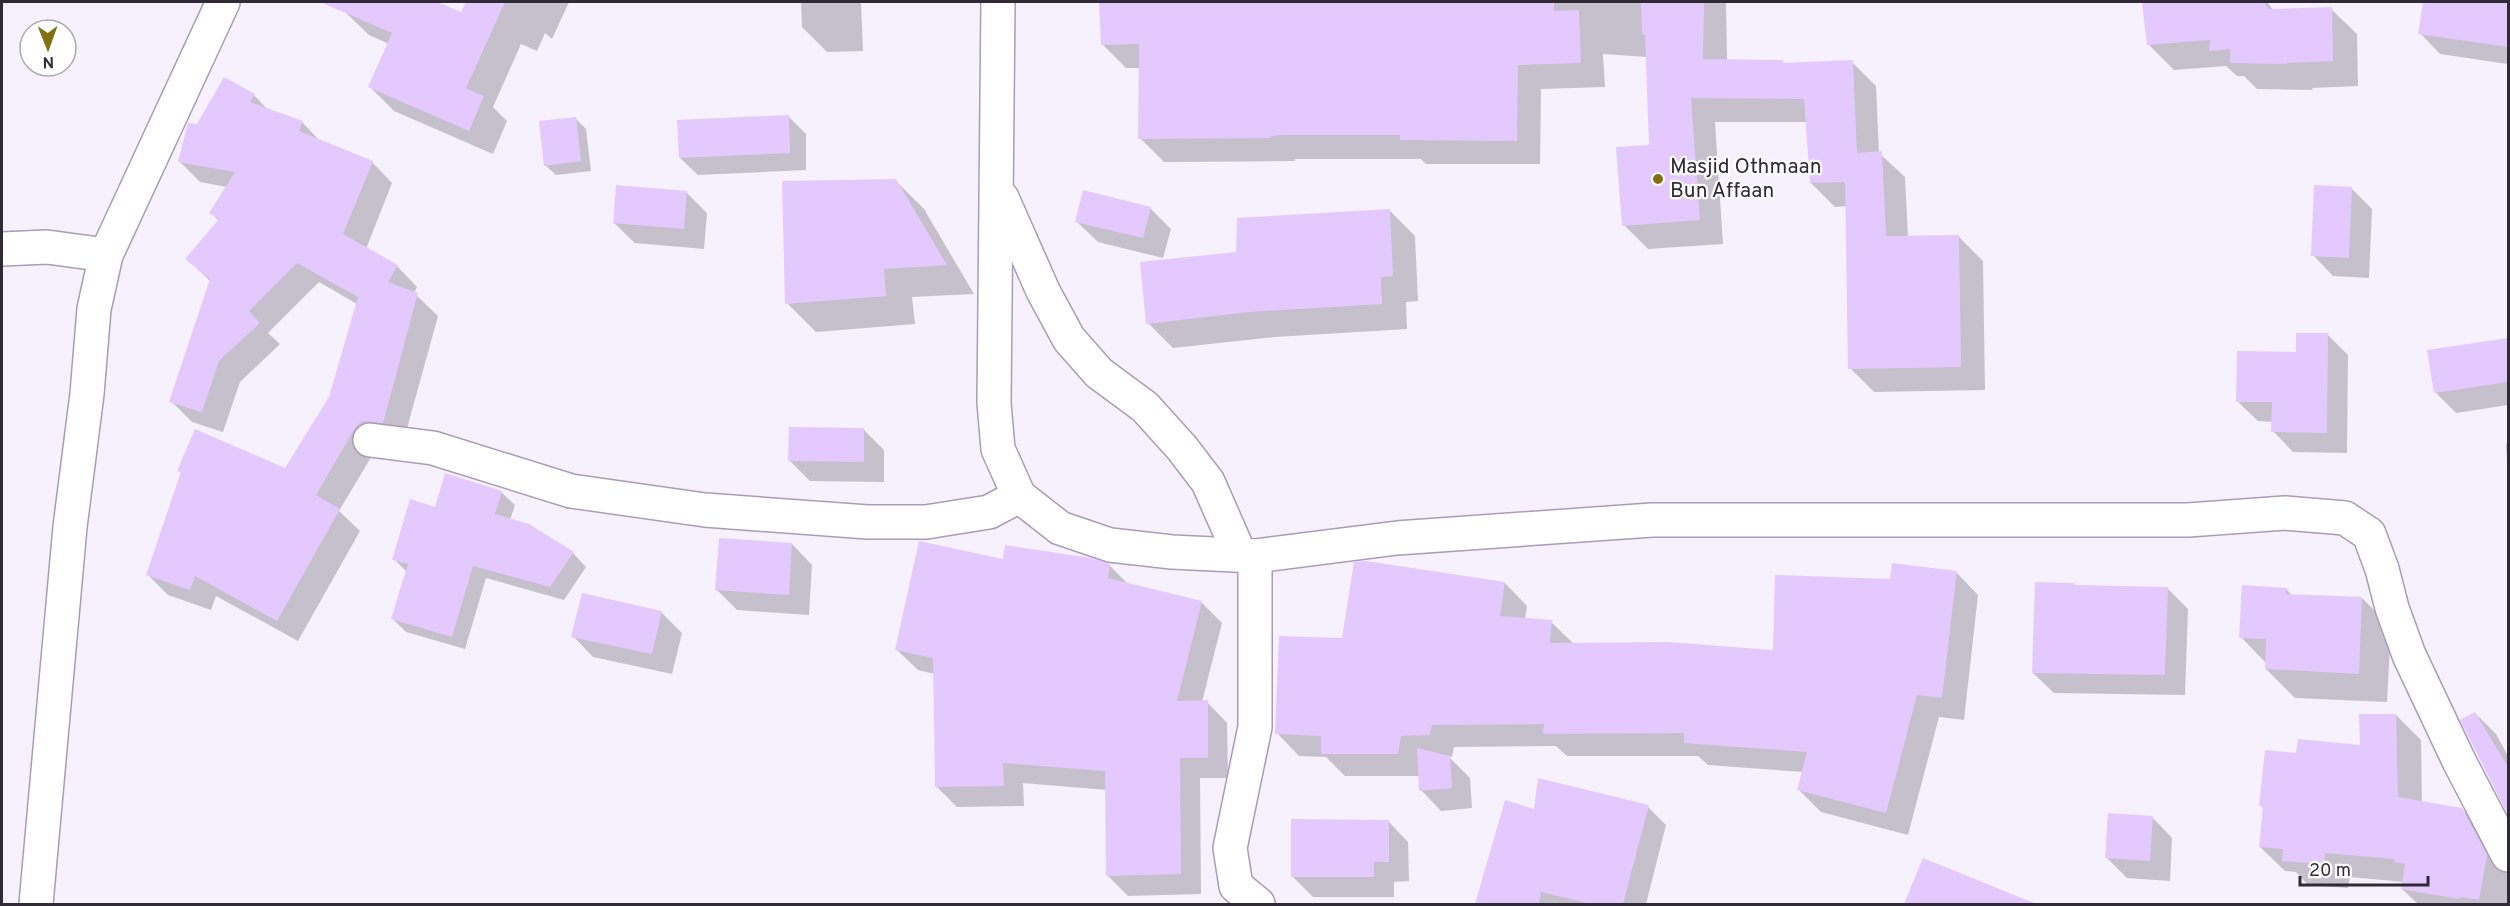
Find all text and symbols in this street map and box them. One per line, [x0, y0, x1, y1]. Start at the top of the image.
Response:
north arrow [18, 18, 78, 78]
text: N [42, 51, 54, 71]
place label: Masjid Othmaan Bun Affaan [1670, 154, 1822, 205]
marker: Masjid Othmaan Bun Affaan [1651, 172, 1665, 186]
scale bar [2300, 849, 2428, 887]
text: 20 m [2309, 860, 2351, 883]

